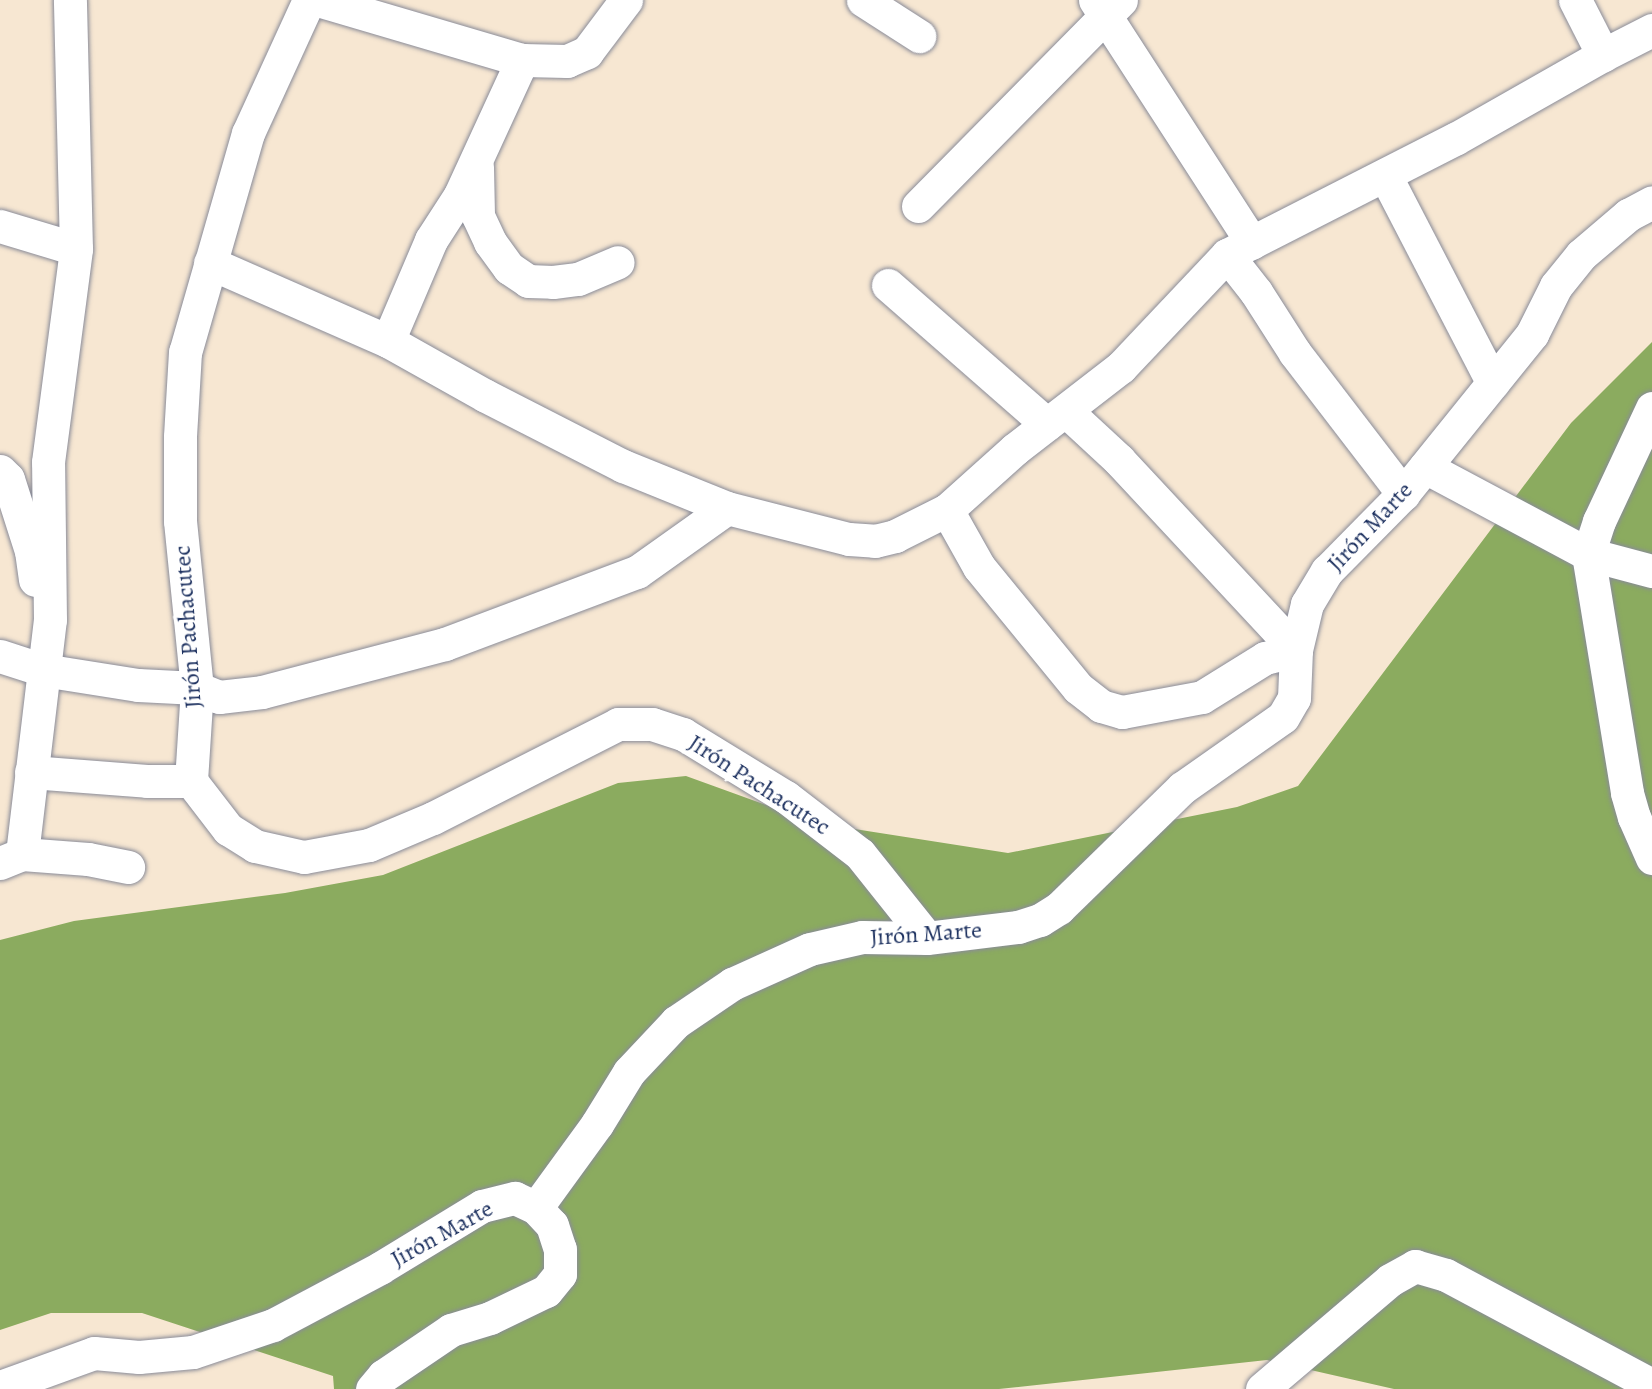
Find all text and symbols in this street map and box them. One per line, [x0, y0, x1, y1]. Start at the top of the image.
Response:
street label: Jirón Marte [1321, 476, 1419, 578]
street label: Jirón Pachacutec [168, 545, 208, 709]
street label: Jirón Pachacutec [683, 729, 835, 841]
street label: Jirón Marte [869, 916, 983, 952]
street label: Jirón Marte [386, 1194, 498, 1274]

